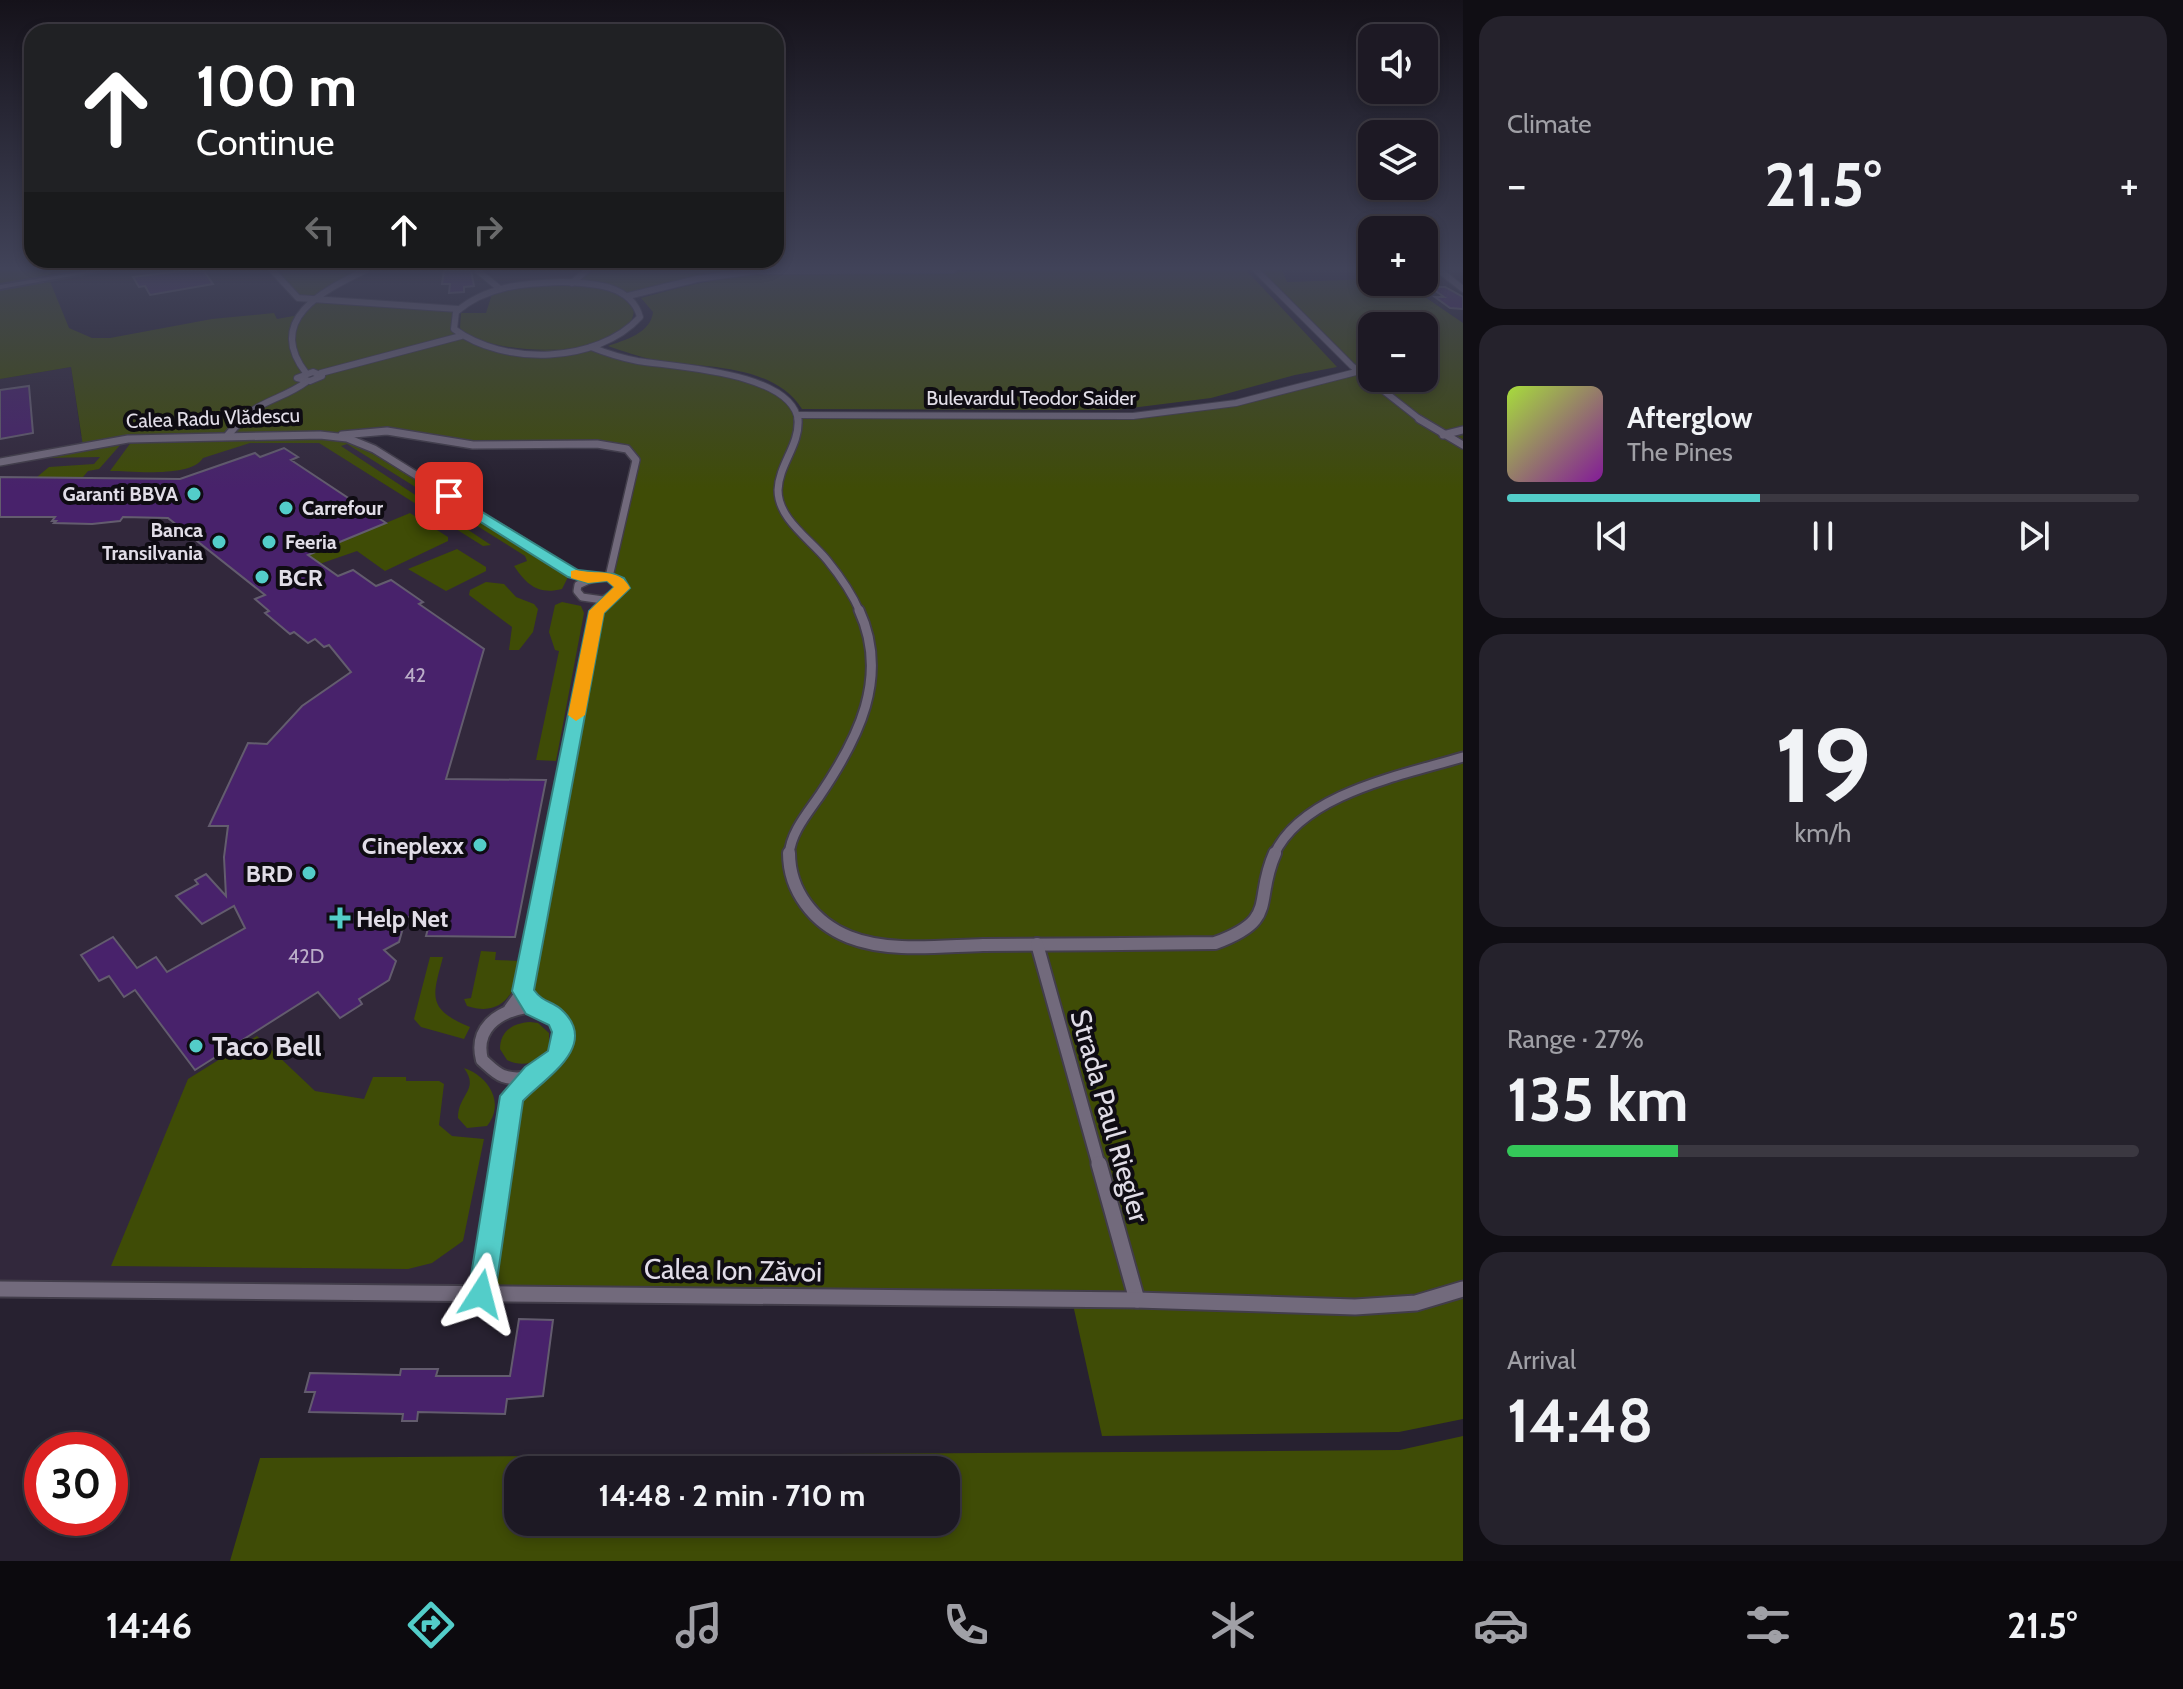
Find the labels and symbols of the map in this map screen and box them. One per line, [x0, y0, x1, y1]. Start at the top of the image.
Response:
street label: Bulevardul Teodor Saider [926, 386, 1137, 410]
street label: Calea Radu Vlădescu [126, 403, 300, 433]
pin [415, 462, 483, 530]
place label: Garanti BBVA [62, 482, 178, 506]
marker: Garanti BBVA [185, 485, 203, 503]
place label: Carrefour [302, 496, 384, 520]
marker: Carrefour [277, 499, 295, 517]
place label: Banca Transilvania [102, 518, 203, 565]
place label: Feeria [285, 530, 337, 554]
marker: Banca Transilvania [210, 533, 228, 551]
marker: Feeria [260, 533, 278, 551]
place label: BCR [278, 563, 323, 592]
marker: BCR [253, 568, 271, 586]
house number: 42 [404, 663, 426, 687]
place label: Cineplexx [362, 831, 464, 860]
marker: Cineplexx [471, 836, 489, 854]
place label: BRD [246, 859, 293, 888]
marker: BRD [300, 864, 318, 882]
place label: Help Net [356, 904, 448, 933]
marker: Help Net [331, 909, 349, 927]
house number: 42D [288, 944, 324, 968]
street label: Strada Paul Riegler [1063, 1006, 1157, 1227]
place label: Taco Bell [212, 1029, 322, 1063]
marker: Taco Bell [187, 1037, 205, 1055]
street label: Calea Ion Zăvoi [644, 1251, 822, 1289]
position arrow [439, 1252, 523, 1336]
speed limit sign: 30 [24, 1432, 128, 1536]

